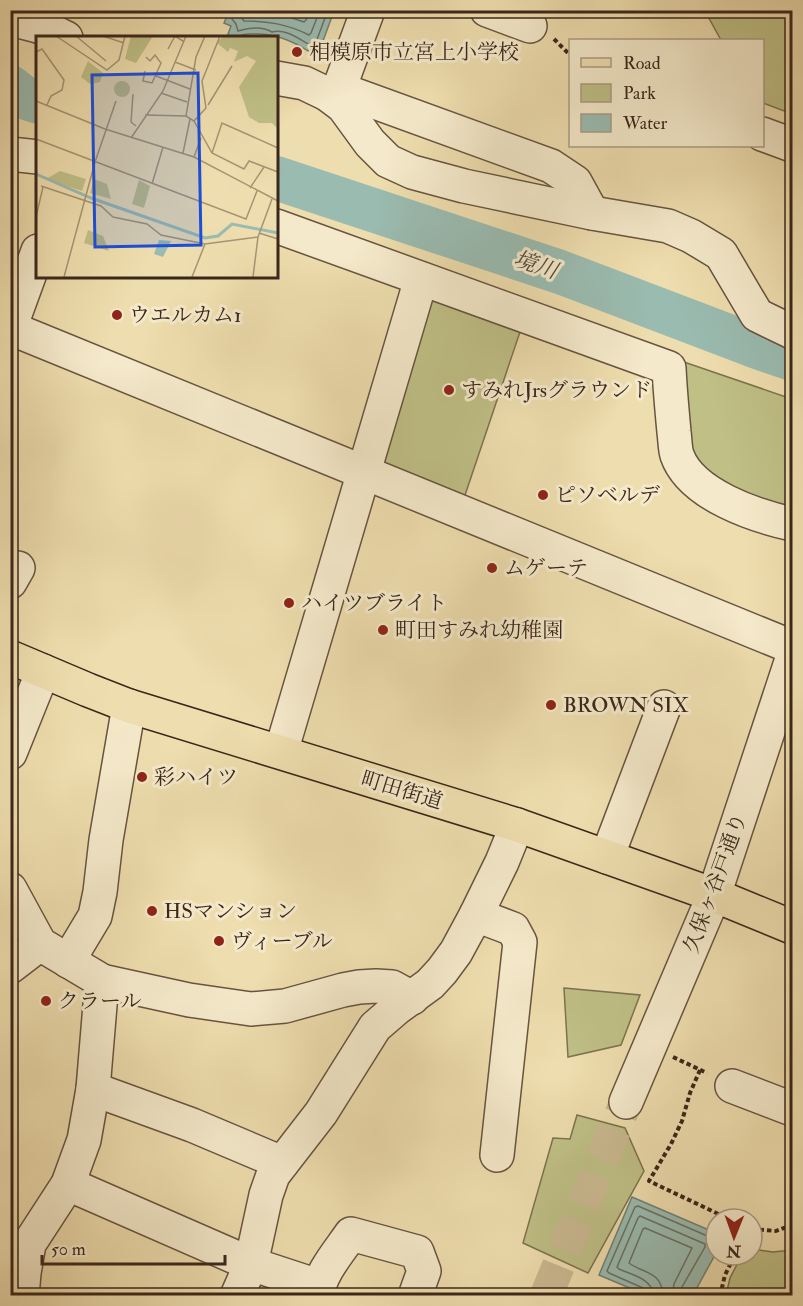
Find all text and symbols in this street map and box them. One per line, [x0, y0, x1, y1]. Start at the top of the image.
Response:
inset map [36, 36, 278, 278]
place label: 相模原市立宮上小学校 [309, 39, 519, 66]
legend [569, 39, 764, 147]
marker: 相模原市立宮上小学校 [290, 45, 304, 59]
text: Road [623, 52, 661, 75]
text: Park [623, 82, 656, 105]
text: Water [622, 112, 667, 135]
water label: 境川 [510, 245, 563, 286]
place label: ウエルカム1 [129, 302, 242, 329]
marker: ウエルカム1 [110, 308, 124, 322]
place label: すみれJrsグラウンド [461, 377, 652, 404]
marker: すみれJrsグラウンド [442, 383, 456, 397]
place label: ピソベルデ [555, 482, 660, 509]
marker: ピソベルデ [536, 488, 550, 502]
place label: ムゲーテ [504, 555, 588, 582]
marker: ムゲーテ [485, 561, 499, 575]
place label: ハイツブライト [301, 590, 447, 617]
marker: ハイツブライト [282, 596, 296, 610]
place label: 町田すみれ幼稚園 [395, 617, 563, 644]
marker: 町田すみれ幼稚園 [376, 623, 390, 637]
place label: BROWN SIX [563, 692, 689, 719]
marker: BROWN SIX [544, 698, 558, 712]
place label: 彩ハイツ [154, 764, 238, 791]
street label: 町田街道 [358, 765, 446, 816]
marker: 彩ハイツ [135, 770, 149, 784]
street label: 久保ヶ谷戸通り [678, 809, 753, 957]
place label: HSマンション [164, 898, 297, 925]
marker: HSマンション [145, 904, 159, 918]
place label: ヴィーブル [231, 928, 333, 955]
marker: ヴィーブル [212, 934, 226, 948]
place label: クラール [58, 988, 142, 1015]
marker: クラール [39, 994, 53, 1008]
north arrow [704, 1207, 764, 1267]
scale bar [42, 1228, 225, 1266]
text: 50 m [51, 1238, 86, 1261]
text: N [726, 1241, 742, 1261]

